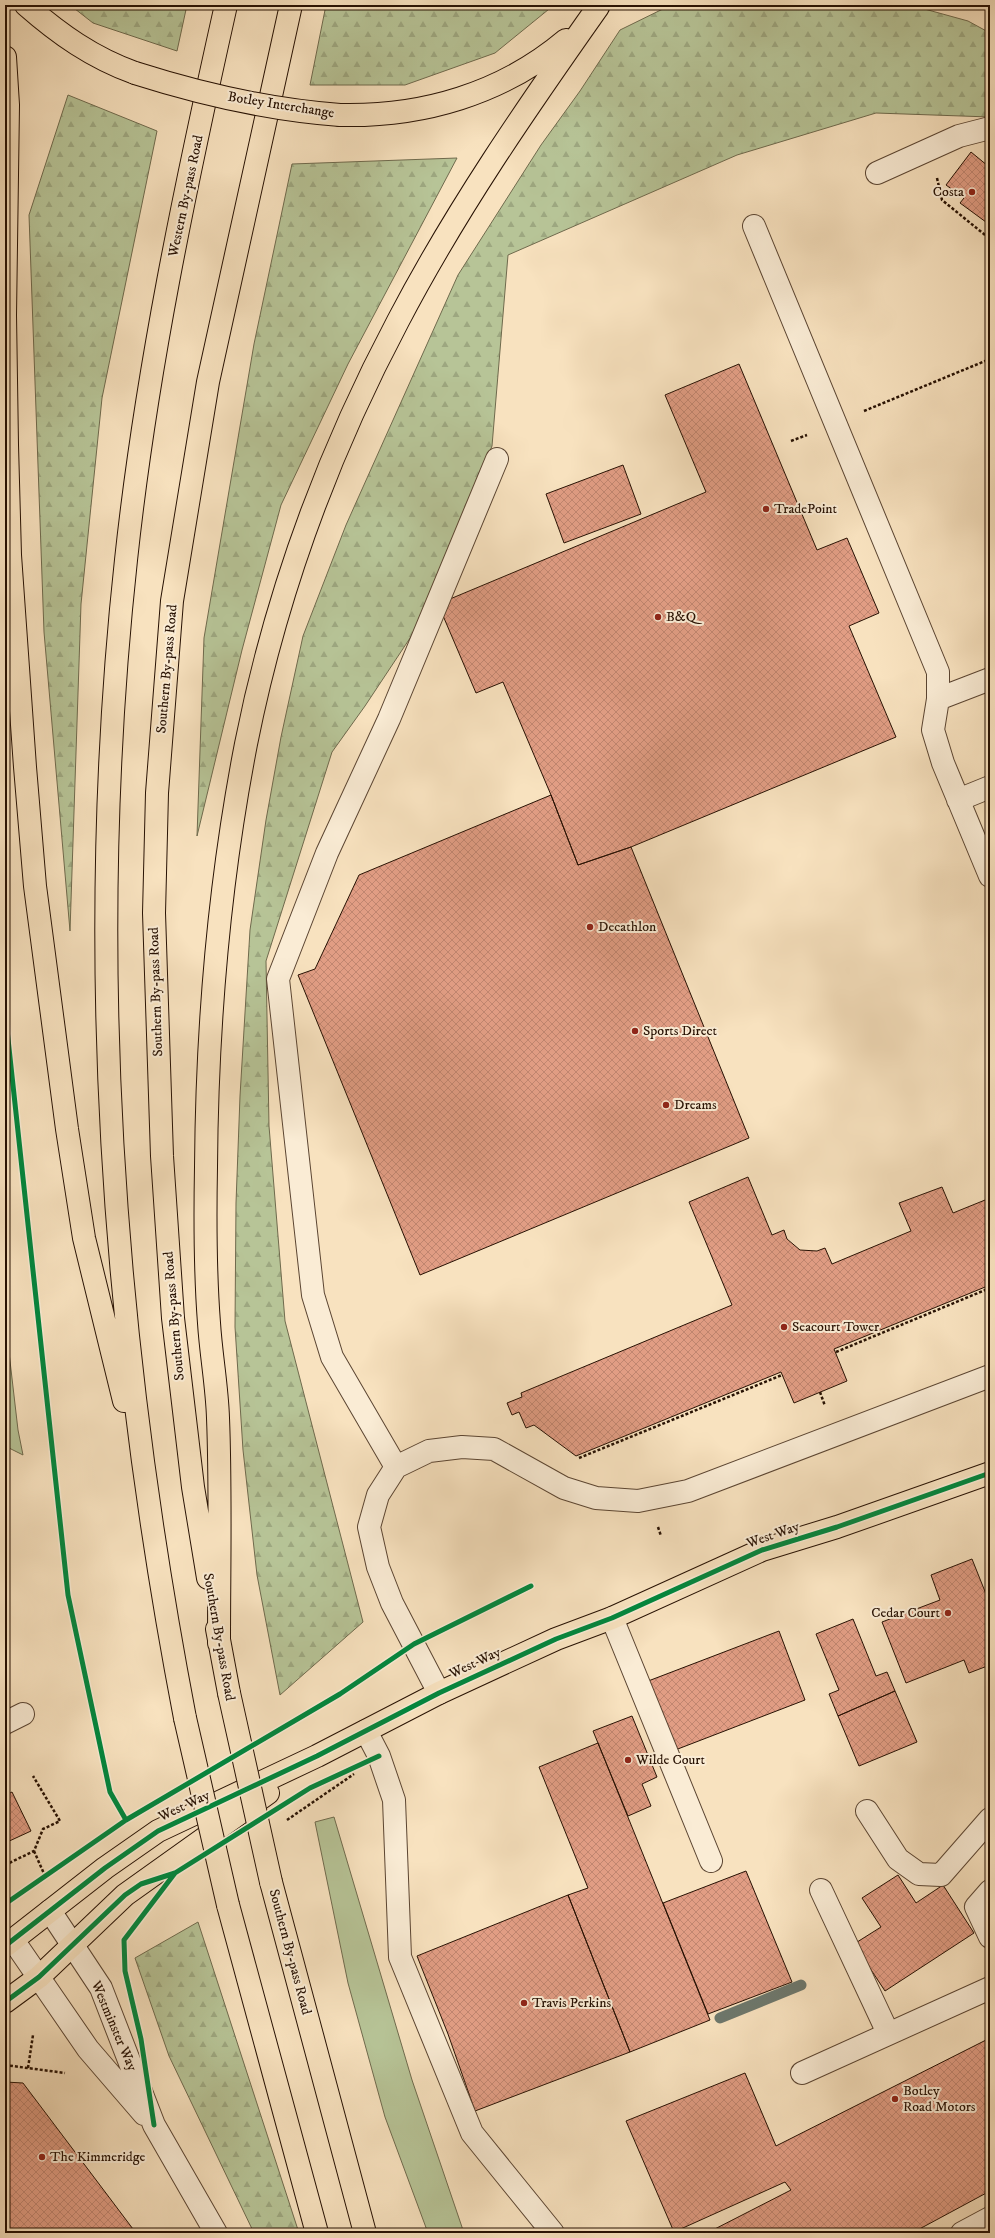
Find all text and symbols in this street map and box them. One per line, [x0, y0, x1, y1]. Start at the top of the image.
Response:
street label: Botley Interchange [227, 88, 336, 122]
street label: Western By-pass Road [164, 134, 208, 259]
place label: Costa [933, 183, 964, 201]
marker: Costa [967, 187, 977, 197]
place label: TradePoint [774, 500, 838, 518]
marker: TradePoint [761, 504, 771, 514]
street label: Southern By-pass Road [152, 604, 182, 734]
place label: B&Q [666, 608, 703, 626]
marker: B&Q [653, 612, 663, 622]
place label: Decathlon [598, 918, 657, 936]
marker: Decathlon [585, 922, 595, 932]
street label: Southern By-pass Road [145, 927, 167, 1057]
place label: Sports Direct [643, 1022, 718, 1040]
marker: Sports Direct [630, 1026, 640, 1036]
place label: Dreams [674, 1096, 717, 1114]
marker: Dreams [661, 1100, 671, 1110]
street label: Southern By-pass Road [159, 1251, 189, 1381]
place label: Seacourt Tower [792, 1318, 880, 1336]
marker: Seacourt Tower [779, 1322, 789, 1332]
street label: West Way [743, 1517, 802, 1553]
street label: Southern By-pass Road [199, 1572, 239, 1702]
place label: Cedar Court [871, 1604, 941, 1622]
marker: Cedar Court [943, 1608, 953, 1618]
street label: West Way [446, 1643, 504, 1683]
place label: Wilde Court [635, 1751, 705, 1769]
marker: Wilde Court [623, 1755, 633, 1765]
street label: West Way [155, 1786, 213, 1826]
street label: Southern By-pass Road [265, 1887, 315, 2017]
street label: Westminster Way [87, 1977, 141, 2074]
place label: Travis Perkins [532, 1994, 611, 2012]
marker: Travis Perkins [519, 1998, 529, 2008]
place label: Botley Road Motors [903, 2082, 976, 2116]
marker: Botley Road Motors [890, 2094, 900, 2104]
place label: The Kimmeridge [50, 2148, 146, 2166]
marker: The Kimmeridge [37, 2152, 47, 2162]

